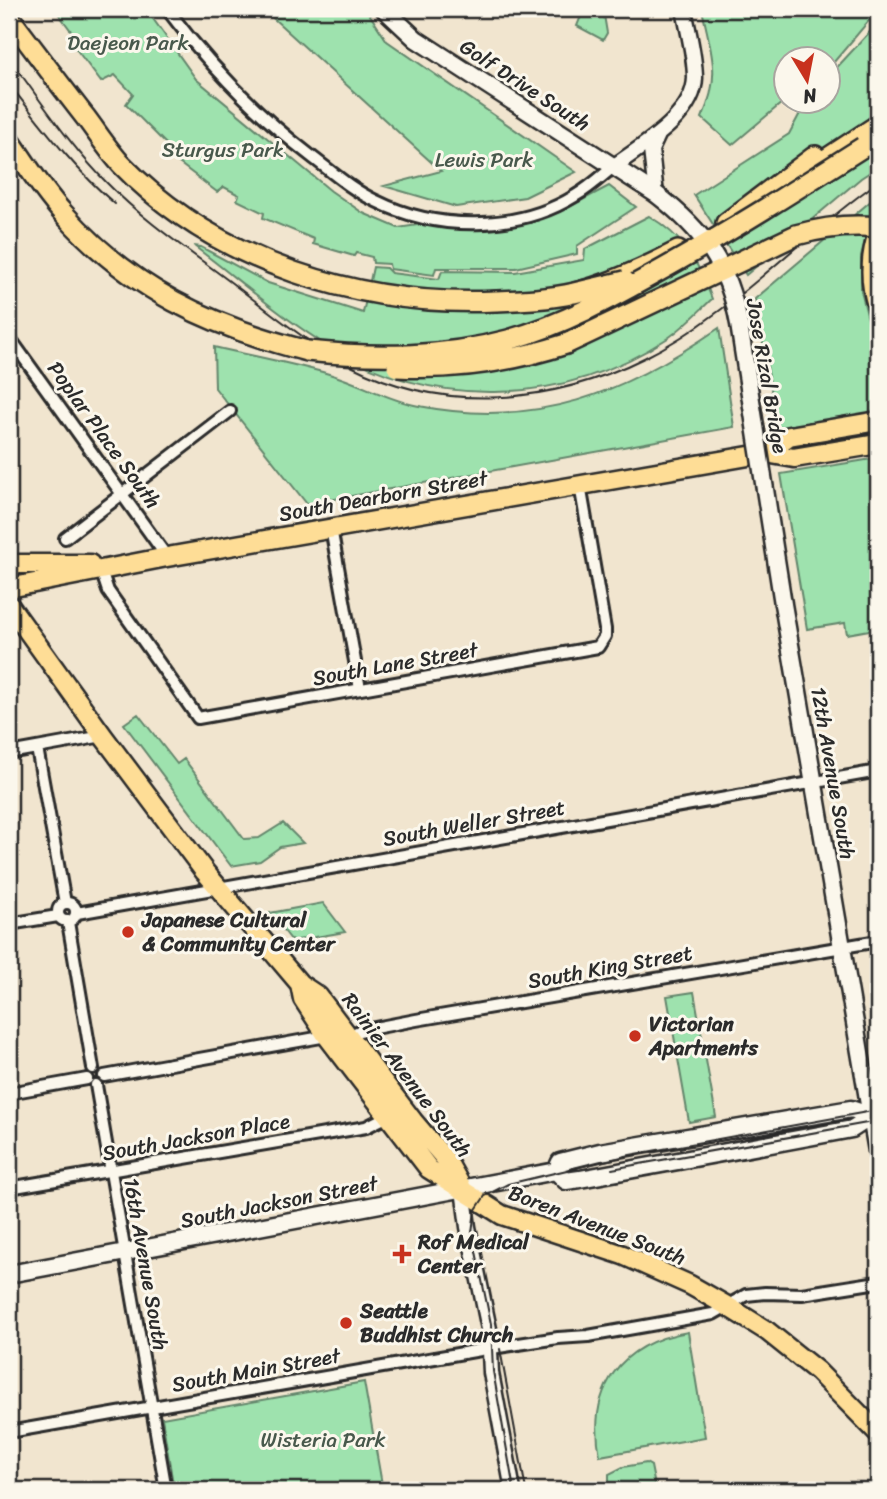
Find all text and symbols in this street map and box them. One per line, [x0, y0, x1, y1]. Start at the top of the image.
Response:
park label: Daejeon Park [67, 24, 190, 62]
street label: Golf Drive South [452, 28, 598, 142]
north arrow [772, 46, 842, 116]
text: N [800, 79, 820, 114]
park label: Sturgus Park [162, 131, 284, 169]
park label: Lewis Park [435, 141, 534, 179]
street label: Jose Rizal Bridge [735, 295, 799, 456]
street label: Poplar Place South [37, 353, 171, 517]
street label: South Dearborn Street [276, 459, 492, 533]
street label: South Lane Street [309, 631, 482, 697]
street label: 12th Avenue South [799, 684, 867, 862]
street label: South Weller Street [380, 788, 568, 858]
place label: Japanese Cultural & Community Center [141, 901, 337, 963]
marker: Japanese Cultural & Community Center [120, 924, 136, 940]
street label: South King Street [525, 934, 695, 1000]
street label: Rainier Avenue South [332, 984, 482, 1166]
place label: Victorian Apartments [648, 1005, 759, 1067]
marker: Victorian Apartments [627, 1028, 643, 1044]
street label: South Jackson Place [99, 1102, 293, 1172]
street label: South Jackson Street [177, 1164, 382, 1240]
street label: Boren Avenue South [503, 1174, 691, 1276]
street label: 16th Avenue South [112, 1175, 180, 1353]
place label: Rof Medical Center [417, 1223, 530, 1285]
marker: Rof Medical Center [392, 1244, 412, 1264]
place label: Seattle Buddhist Church [359, 1292, 513, 1354]
marker: Seattle Buddhist Church [338, 1315, 354, 1331]
street label: South Main Street [169, 1336, 345, 1403]
park label: Wisteria Park [260, 1421, 386, 1459]

